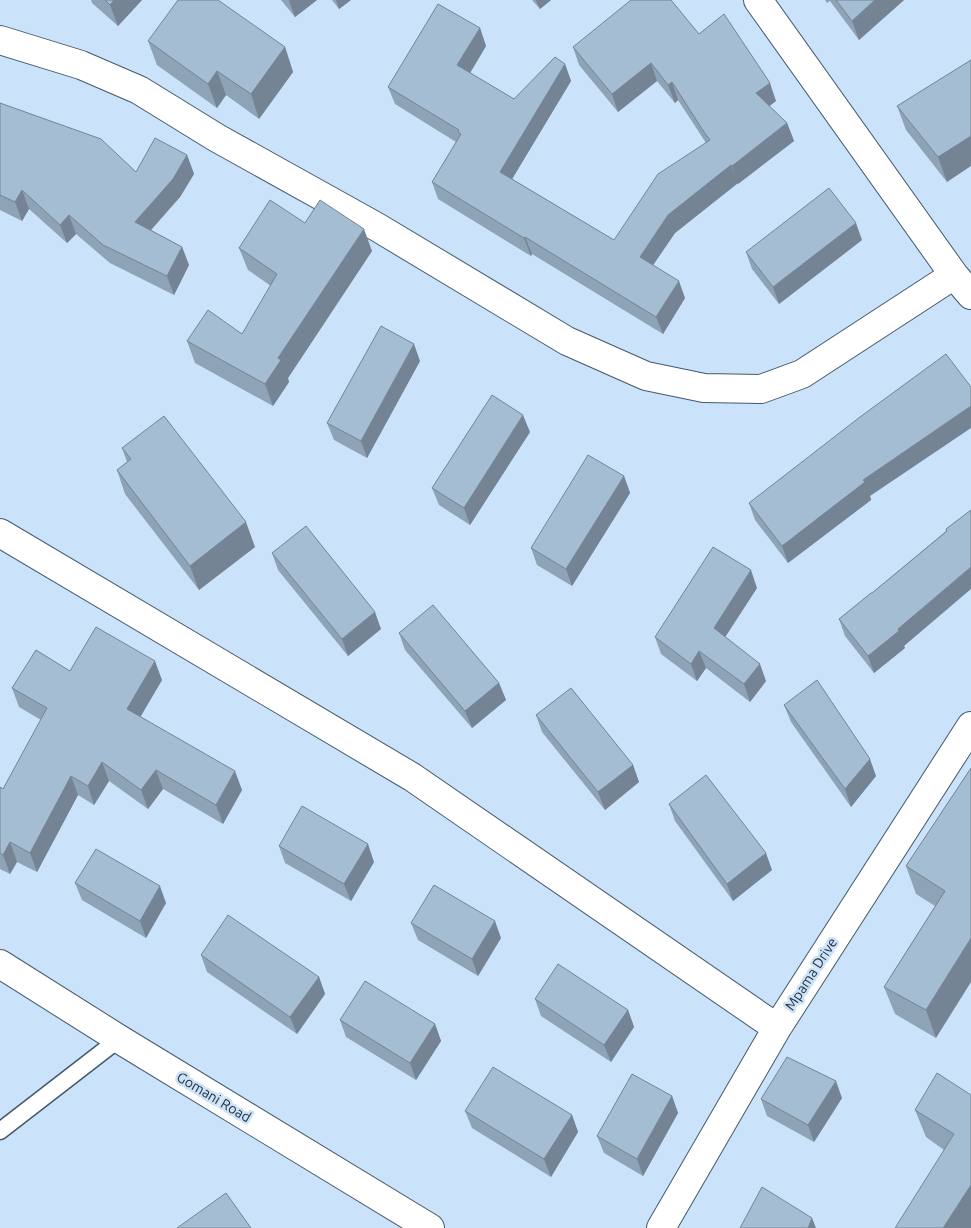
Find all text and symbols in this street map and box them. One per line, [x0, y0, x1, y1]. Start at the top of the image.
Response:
street label: Mpama Drive [782, 935, 840, 1013]
street label: Gomani Road [174, 1069, 254, 1125]

